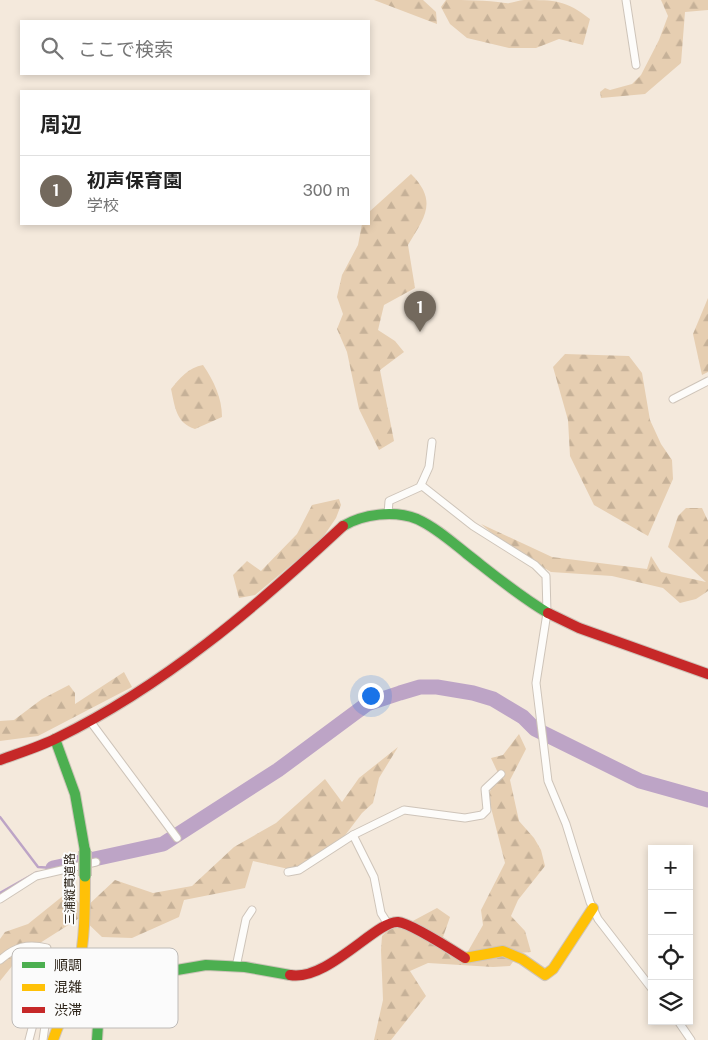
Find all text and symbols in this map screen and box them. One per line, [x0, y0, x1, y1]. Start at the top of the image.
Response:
search box [20, 20, 370, 75]
icon: search [38, 34, 66, 62]
text: ここで検索 [78, 38, 173, 60]
text: 周辺 [40, 112, 82, 137]
text: 初声保育園 [87, 169, 182, 191]
text: 1 [53, 181, 59, 200]
text: 300 m [303, 181, 350, 200]
text: 学校 [87, 196, 119, 215]
pin: 1 [404, 291, 436, 332]
your location [358, 683, 384, 709]
map controls [648, 845, 693, 1025]
button: + [648, 845, 693, 890]
street label: 三浦縦貫道路 [63, 853, 77, 925]
button: − [648, 890, 693, 935]
button: locate [648, 935, 693, 980]
legend [12, 948, 178, 1028]
text: 順調 [54, 957, 82, 973]
text: 混雑 [54, 979, 82, 995]
button: layers [648, 980, 693, 1025]
text: 渋滞 [54, 1002, 82, 1018]

